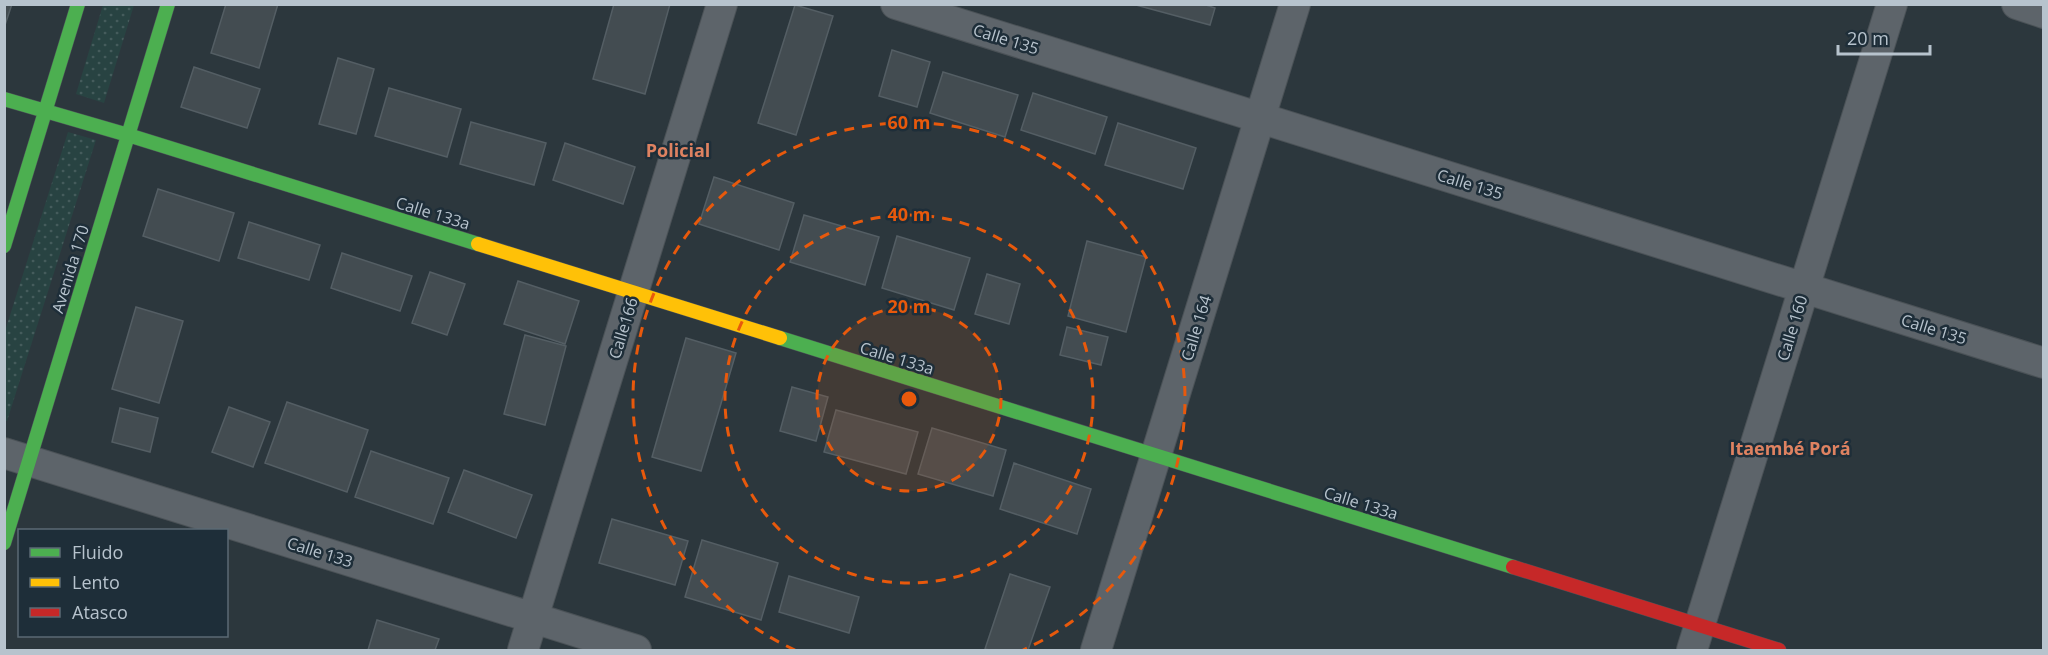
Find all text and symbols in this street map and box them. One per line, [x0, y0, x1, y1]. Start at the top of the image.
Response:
scale bar [1838, 18, 1930, 56]
street label: Calle 135 [970, 19, 1042, 59]
text: 20 m [1847, 26, 1889, 50]
text: 60 m [888, 110, 930, 134]
district label: Policial [646, 138, 710, 162]
street label: Calle 135 [1434, 164, 1506, 204]
street label: Calle 133a [393, 191, 473, 235]
text: 40 m [888, 202, 930, 226]
street label: Avenida 170 [46, 222, 94, 316]
street label: Calle 164 [1176, 292, 1216, 364]
street label: Calle 160 [1772, 292, 1812, 364]
street label: Calle166 [603, 294, 643, 362]
text: 20 m [888, 294, 930, 318]
street label: Calle 135 [1898, 309, 1970, 349]
street label: Calle 133a [857, 336, 937, 380]
centre of rings [899, 389, 919, 409]
district label: Itaembé Porá [1729, 436, 1851, 460]
street label: Calle 133a [1321, 481, 1401, 525]
legend [18, 529, 228, 637]
street label: Calle 133 [284, 532, 356, 572]
text: Fluido [72, 540, 123, 564]
text: Lento [72, 570, 120, 594]
text: Atasco [72, 600, 128, 624]

